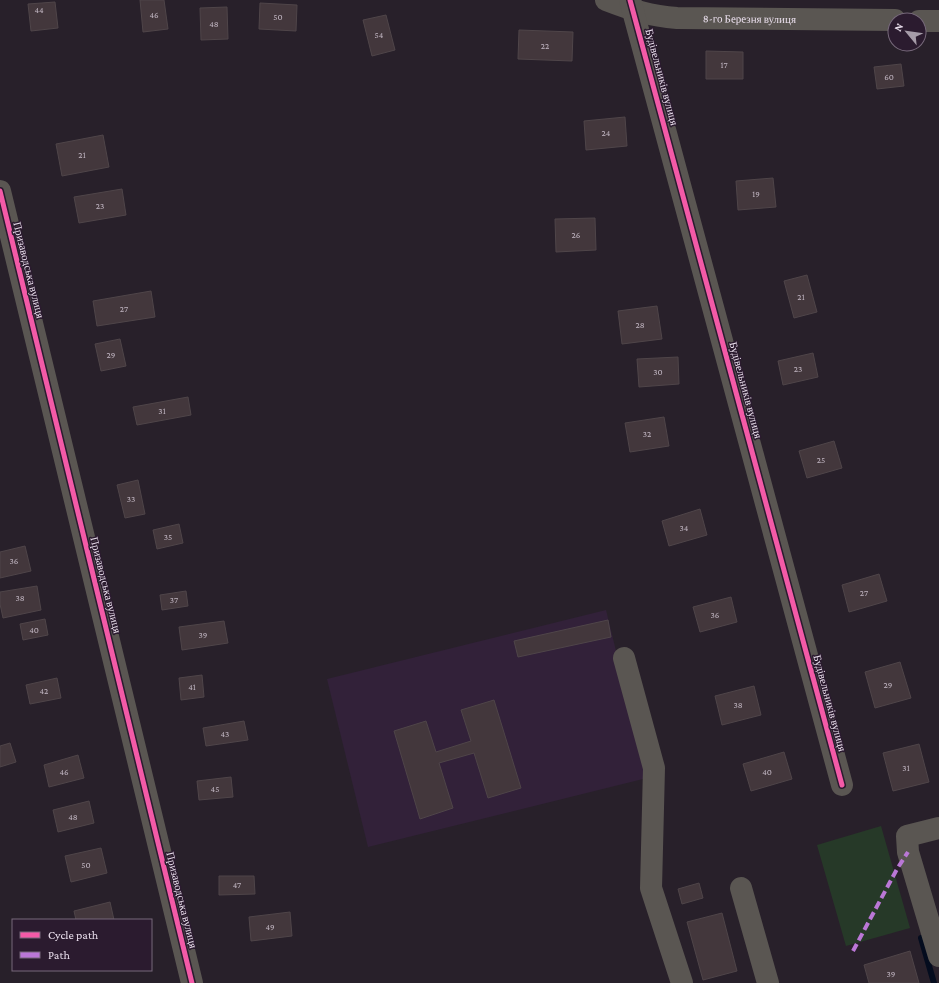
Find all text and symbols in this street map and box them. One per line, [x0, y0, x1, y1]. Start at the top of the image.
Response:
house number: 44 [34, 5, 44, 15]
house number: 46 [149, 10, 159, 20]
house number: 50 [273, 12, 283, 22]
street label: 8-го Березня вулиця [703, 12, 796, 25]
north arrow [887, 12, 927, 52]
house number: 48 [209, 19, 219, 29]
text: N [891, 21, 906, 33]
street label: Будівельників вулиця [643, 27, 681, 127]
house number: 54 [375, 30, 384, 40]
house number: 22 [541, 41, 549, 51]
house number: 17 [720, 60, 728, 70]
house number: 60 [884, 72, 894, 82]
house number: 24 [602, 128, 611, 138]
house number: 21 [78, 150, 86, 160]
house number: 19 [752, 189, 760, 199]
house number: 23 [96, 201, 104, 211]
street label: Призаводська вулиця [11, 221, 47, 319]
house number: 26 [572, 230, 581, 240]
house number: 21 [797, 292, 805, 302]
house number: 27 [120, 304, 128, 314]
house number: 28 [635, 320, 645, 330]
street label: Будівельників вулиця [727, 340, 765, 440]
house number: 29 [107, 350, 116, 360]
house number: 23 [794, 364, 802, 374]
house number: 30 [653, 367, 663, 377]
house number: 31 [158, 406, 166, 416]
house number: 32 [643, 429, 651, 439]
house number: 25 [817, 455, 825, 465]
house number: 33 [127, 494, 135, 504]
house number: 34 [680, 523, 689, 533]
house number: 35 [164, 532, 172, 542]
street label: Призаводська вулиця [88, 536, 124, 634]
house number: 36 [10, 556, 19, 566]
house number: 27 [860, 588, 868, 598]
house number: 38 [15, 593, 25, 603]
house number: 37 [170, 595, 178, 605]
house number: 36 [711, 610, 720, 620]
house number: 40 [29, 625, 39, 635]
house number: 39 [199, 630, 208, 640]
street label: Будівельників вулиця [811, 653, 849, 753]
house number: 29 [884, 680, 893, 690]
house number: 41 [188, 682, 196, 692]
house number: 42 [40, 686, 48, 696]
house number: 38 [733, 700, 743, 710]
house number: 43 [221, 729, 229, 739]
house number: 31 [902, 763, 910, 773]
house number: 46 [59, 767, 69, 777]
house number: 40 [762, 767, 772, 777]
house number: 45 [211, 784, 219, 794]
house number: 48 [68, 812, 78, 822]
street label: Призаводська вулиця [164, 851, 200, 949]
house number: 50 [81, 860, 91, 870]
house number: 47 [233, 880, 241, 890]
legend [12, 919, 152, 971]
house number: 49 [265, 922, 275, 932]
text: Cycle path [48, 928, 99, 942]
text: Path [48, 948, 70, 962]
house number: 39 [887, 969, 896, 979]

